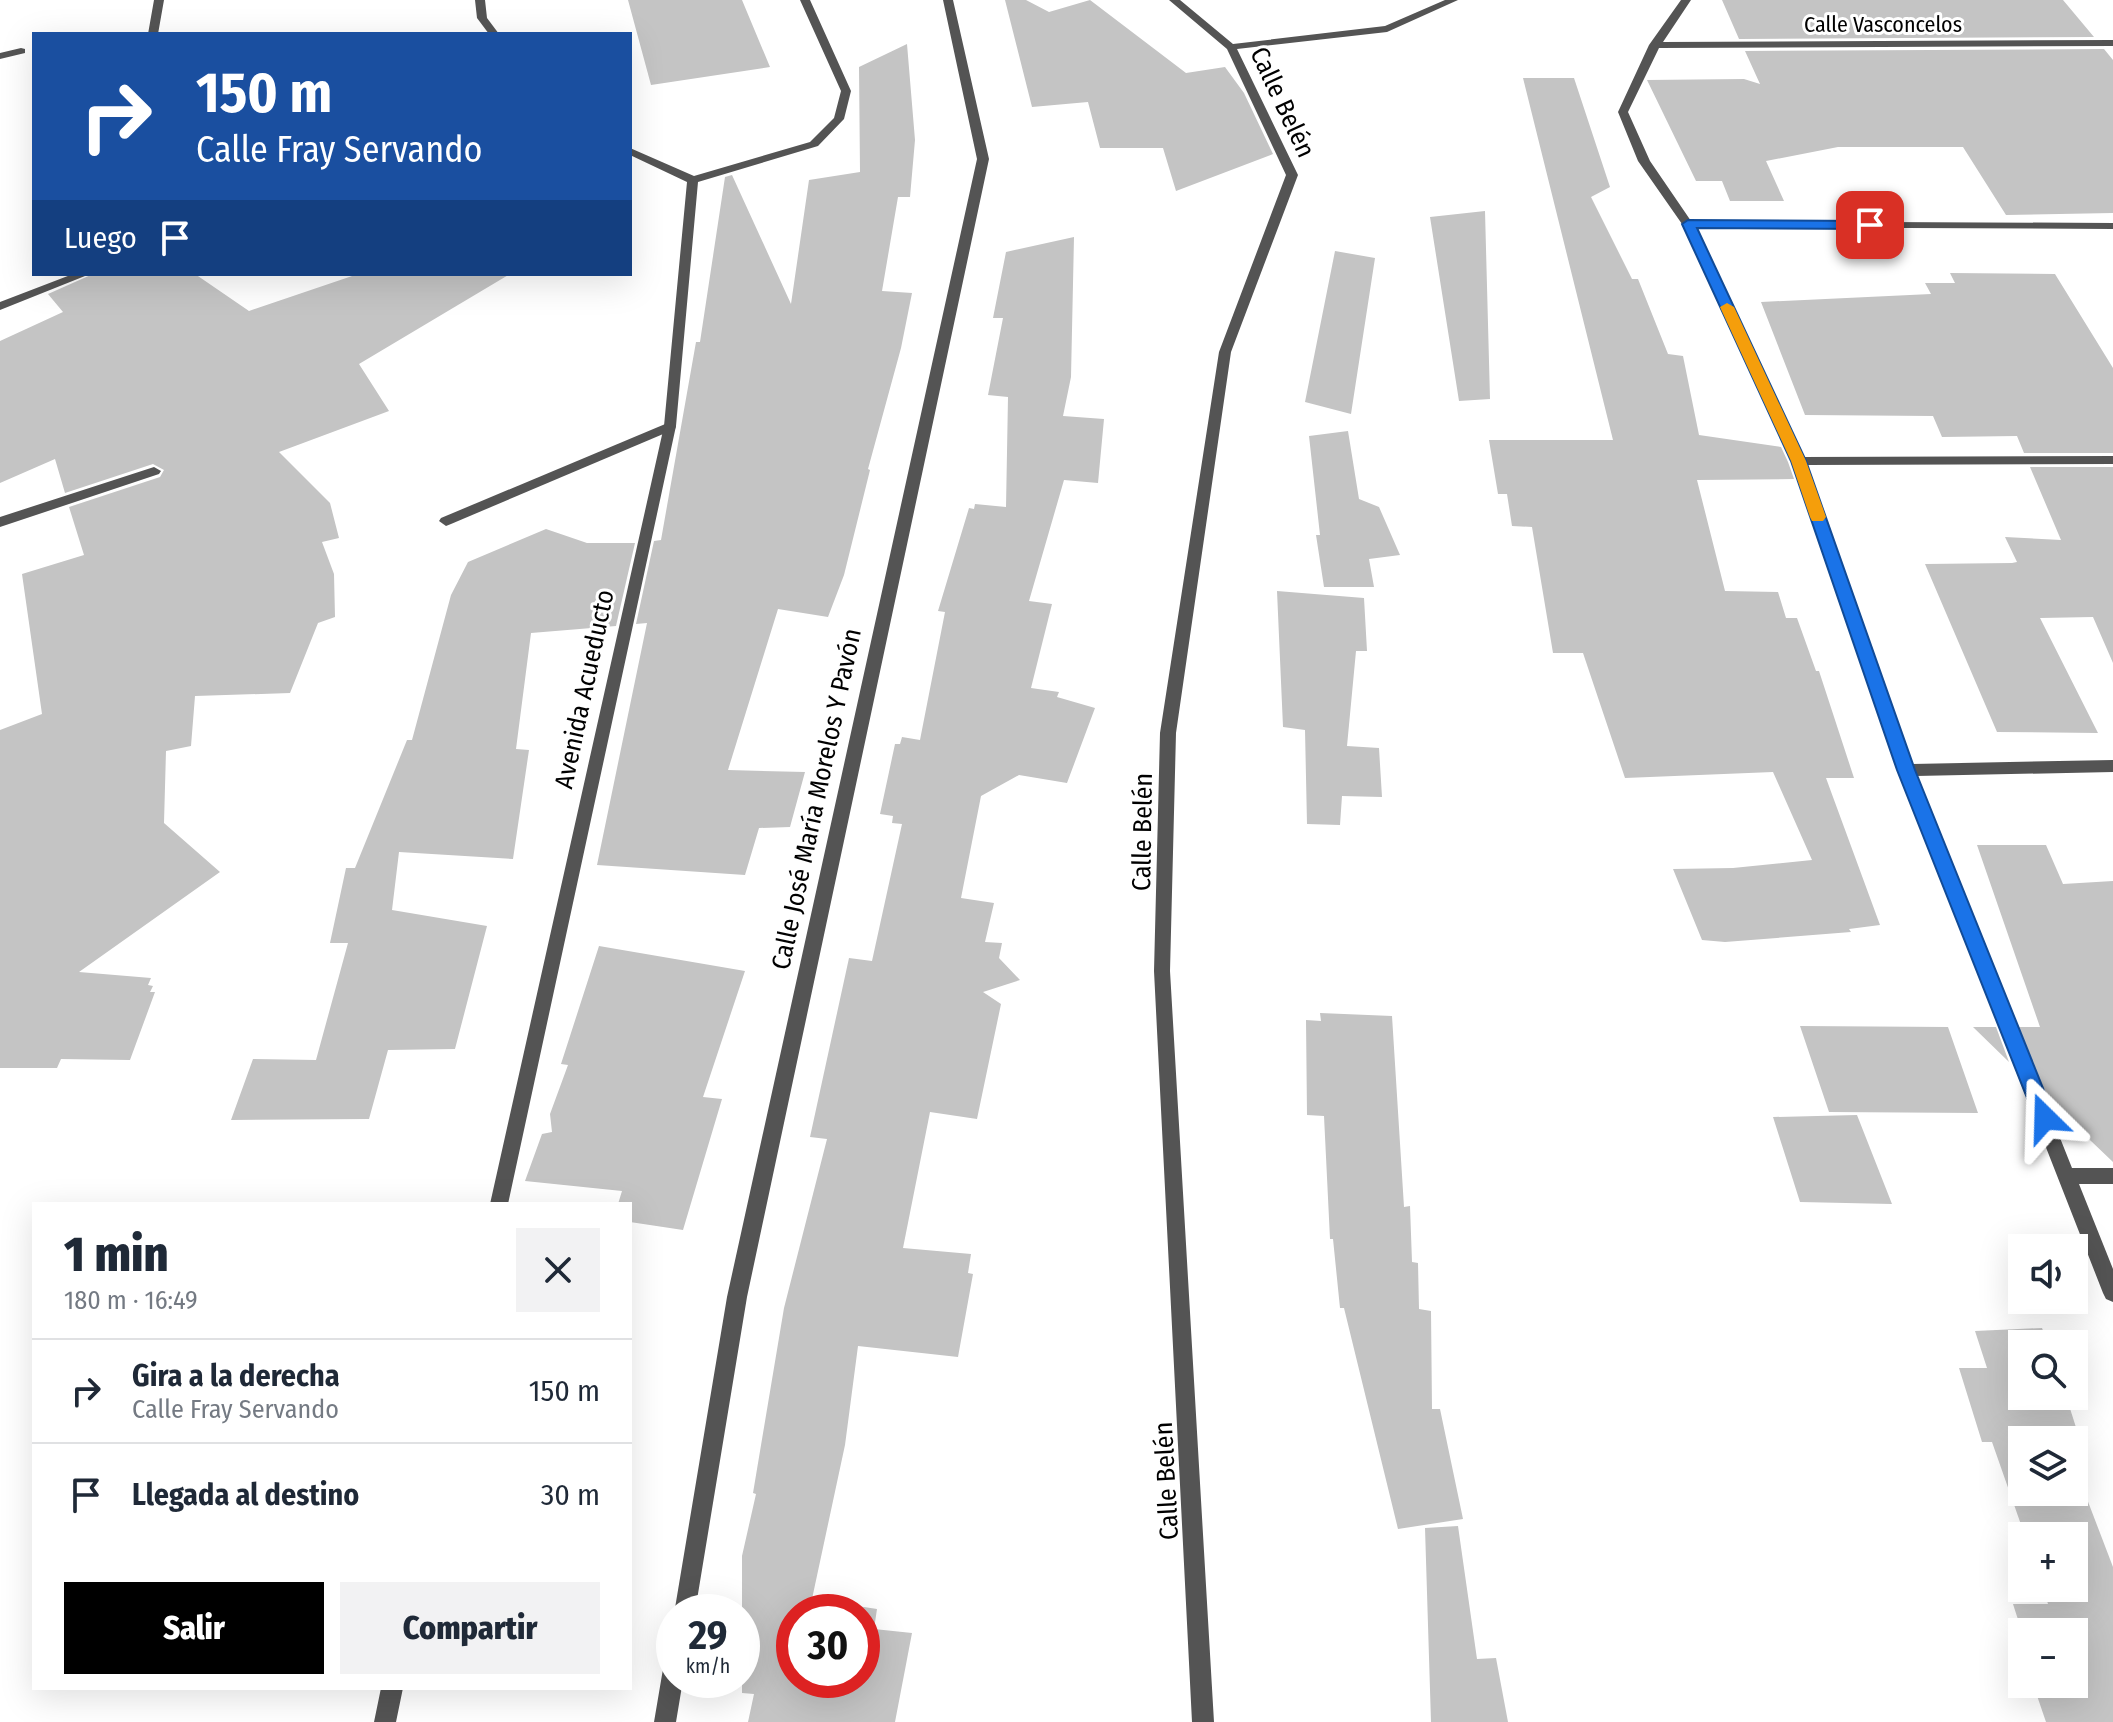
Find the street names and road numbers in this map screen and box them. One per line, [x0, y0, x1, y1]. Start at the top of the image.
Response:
street label: Calle Vasconcelos [1804, 11, 1962, 38]
street label: Calle Belén [1243, 42, 1322, 162]
street label: Avenida Acueducto [548, 587, 621, 791]
street label: Calle José María Morelos Y Pavón [765, 626, 868, 973]
street label: Calle Belén [1126, 773, 1159, 891]
street label: Calle Belén [1148, 1421, 1185, 1541]

